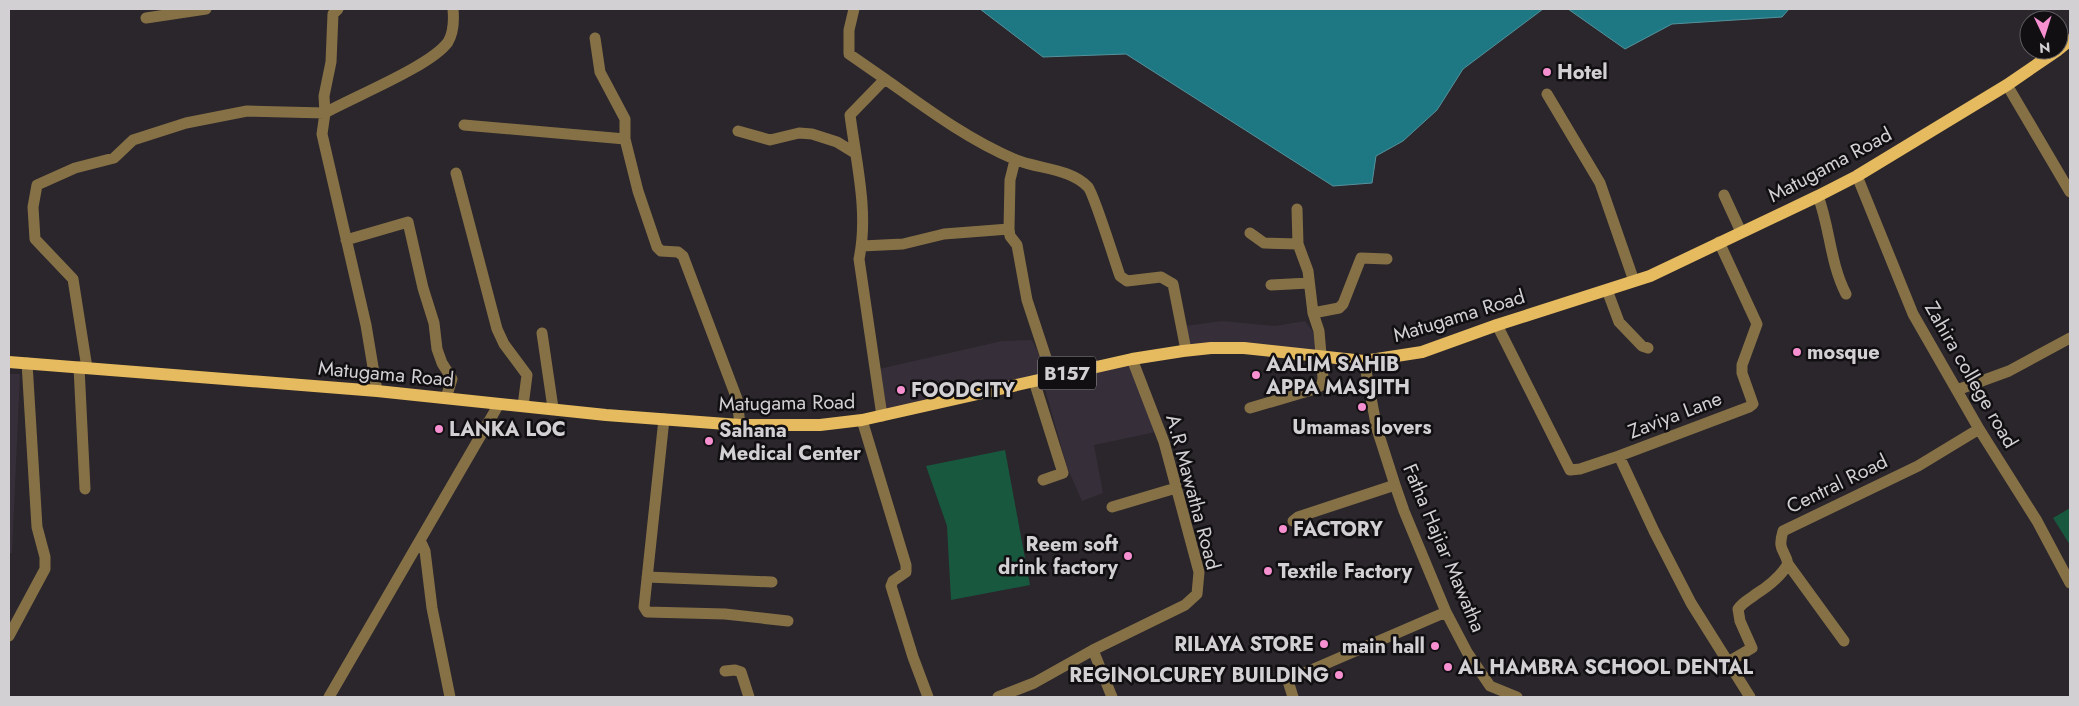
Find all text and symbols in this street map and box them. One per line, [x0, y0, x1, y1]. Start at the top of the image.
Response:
north arrow [2019, 10, 2069, 60]
text: N [2039, 38, 2051, 58]
place label: Hotel [1557, 58, 1608, 87]
marker: Hotel [1541, 66, 1553, 78]
street label: Matugama Road [1763, 120, 1897, 210]
street label: Matugama Road [1389, 282, 1529, 350]
street label: Zahira college road [1917, 296, 2025, 454]
place label: mosque [1807, 338, 1880, 367]
marker: mosque [1791, 346, 1803, 358]
place label: AALIM SAHIB APPA MASJITH [1265, 350, 1410, 402]
street label: Matugama Road [317, 354, 455, 394]
road number: B157 [1038, 356, 1096, 389]
marker: AALIM SAHIB APPA MASJITH [1250, 369, 1262, 381]
place label: FOODCITY [911, 376, 1016, 405]
marker: FOODCITY [895, 384, 907, 396]
street label: Zaviya Lane [1624, 384, 1726, 446]
street label: Matugama Road [719, 387, 855, 419]
marker: Umamas lovers [1356, 401, 1368, 413]
street label: A.R Mawatha Road [1158, 411, 1228, 573]
place label: Umamas lovers [1292, 413, 1432, 442]
place label: LANKA LOC [449, 415, 566, 444]
place label: Sahana Medical Center [719, 416, 862, 468]
marker: LANKA LOC [433, 423, 445, 435]
marker: Sahana Medical Center [703, 435, 715, 447]
street label: Central Road [1781, 447, 1893, 521]
street label: Fatha Hajiar Mawatha [1395, 459, 1493, 637]
place label: FACTORY [1293, 515, 1384, 544]
marker: FACTORY [1277, 523, 1289, 535]
place label: Reem soft drink factory [998, 530, 1119, 582]
marker: Reem soft drink factory [1122, 550, 1134, 562]
place label: Textile Factory [1278, 557, 1413, 586]
marker: Textile Factory [1262, 565, 1274, 577]
place label: RILAYA STORE [1174, 630, 1314, 659]
place label: main hall [1342, 632, 1425, 661]
marker: RILAYA STORE [1318, 638, 1330, 650]
marker: main hall [1429, 640, 1441, 652]
place label: AL HAMBRA SCHOOL DENTAL [1457, 653, 1754, 682]
place label: REGINOLCUREY BUILDING [1069, 661, 1329, 690]
marker: AL HAMBRA SCHOOL DENTAL [1442, 661, 1454, 673]
marker: REGINOLCUREY BUILDING [1333, 669, 1345, 681]

